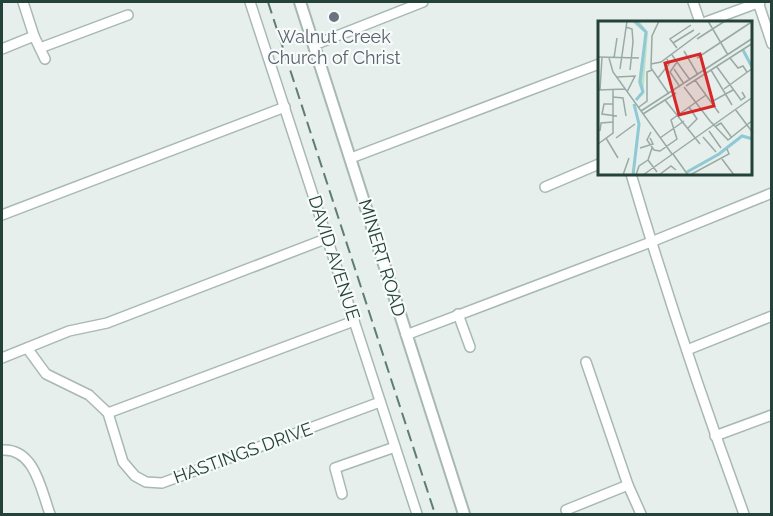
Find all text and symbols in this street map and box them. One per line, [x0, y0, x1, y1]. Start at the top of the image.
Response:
marker: Walnut Creek Church of Christ [327, 10, 341, 24]
inset map [598, 21, 752, 176]
place label: Walnut Creek Church of Christ [267, 26, 401, 68]
street label: DAVID AVENUE [304, 193, 365, 323]
street label: MINERT ROAD [355, 197, 410, 319]
street label: HASTINGS DRIVE [171, 418, 315, 487]

